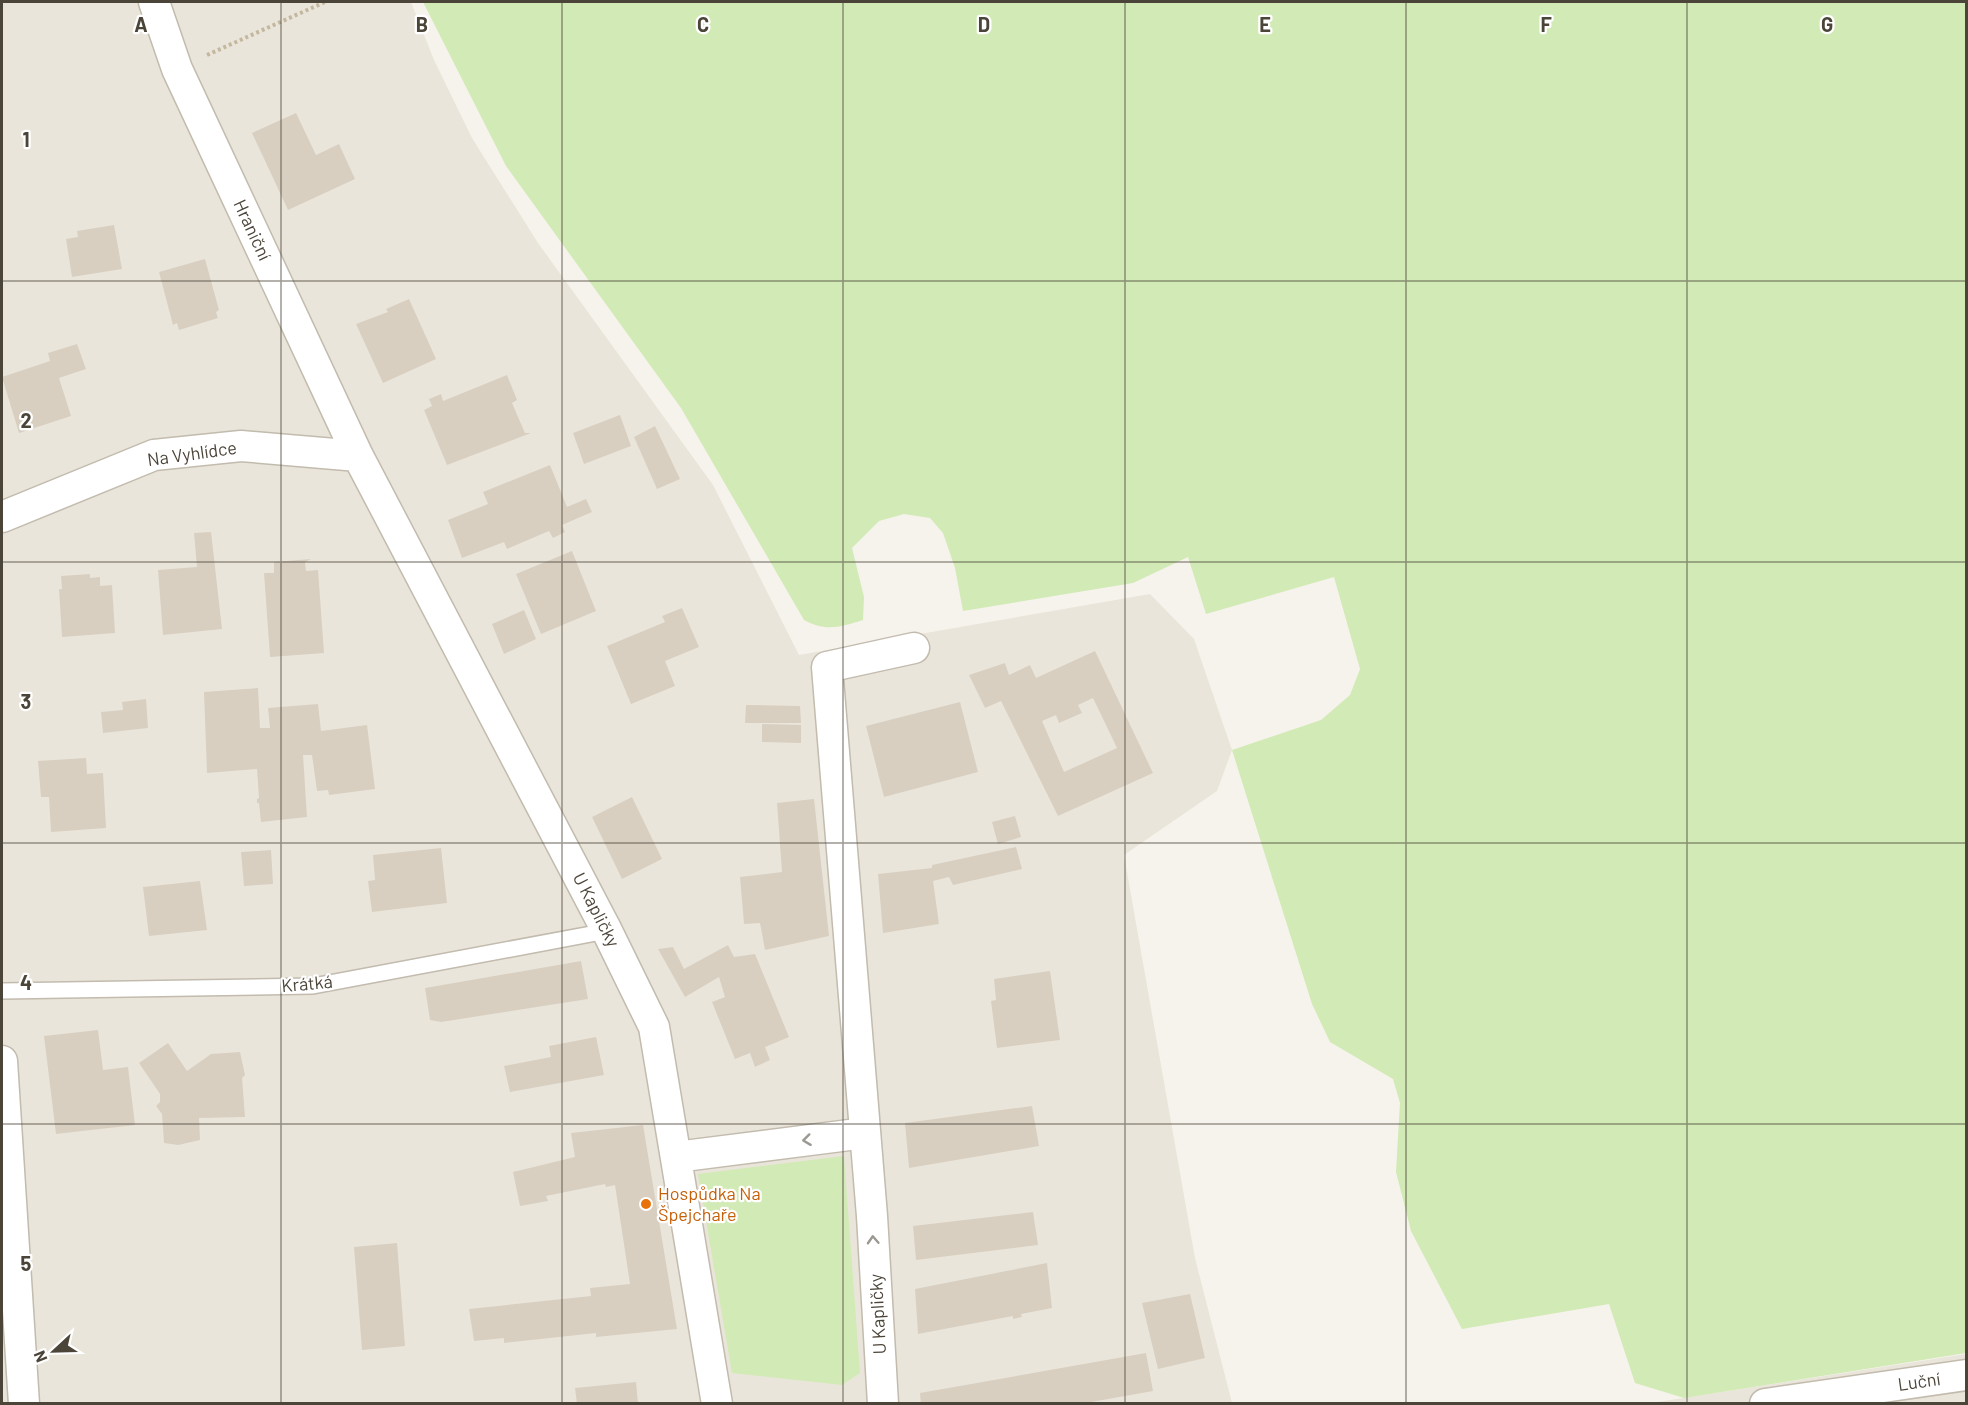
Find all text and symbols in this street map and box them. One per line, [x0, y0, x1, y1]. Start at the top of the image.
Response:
text: A [134, 12, 148, 36]
text: B [416, 12, 428, 36]
text: C [697, 12, 709, 36]
text: D [978, 12, 990, 36]
text: E [1259, 12, 1271, 36]
text: F [1540, 12, 1552, 36]
text: G [1821, 12, 1833, 36]
text: 1 [22, 127, 30, 151]
street label: Hraniční [229, 196, 277, 264]
text: 2 [20, 408, 32, 432]
street label: Na Vyhlídce [146, 436, 238, 470]
text: 3 [21, 689, 31, 713]
street label: U Kapličky [569, 869, 625, 951]
text: 4 [20, 970, 32, 994]
street label: Krátká [280, 970, 333, 996]
one-way arrow [803, 1133, 812, 1146]
place label: Hospůdka Na Špejchaře [658, 1182, 761, 1225]
marker: Hospůdka Na Špejchaře [639, 1197, 653, 1211]
one-way arrow [867, 1236, 880, 1245]
text: 5 [21, 1251, 32, 1275]
street label: U Kapličky [864, 1273, 890, 1355]
north arrow [24, 1321, 84, 1381]
text: N [29, 1348, 50, 1365]
street label: Luční [1896, 1367, 1942, 1395]

